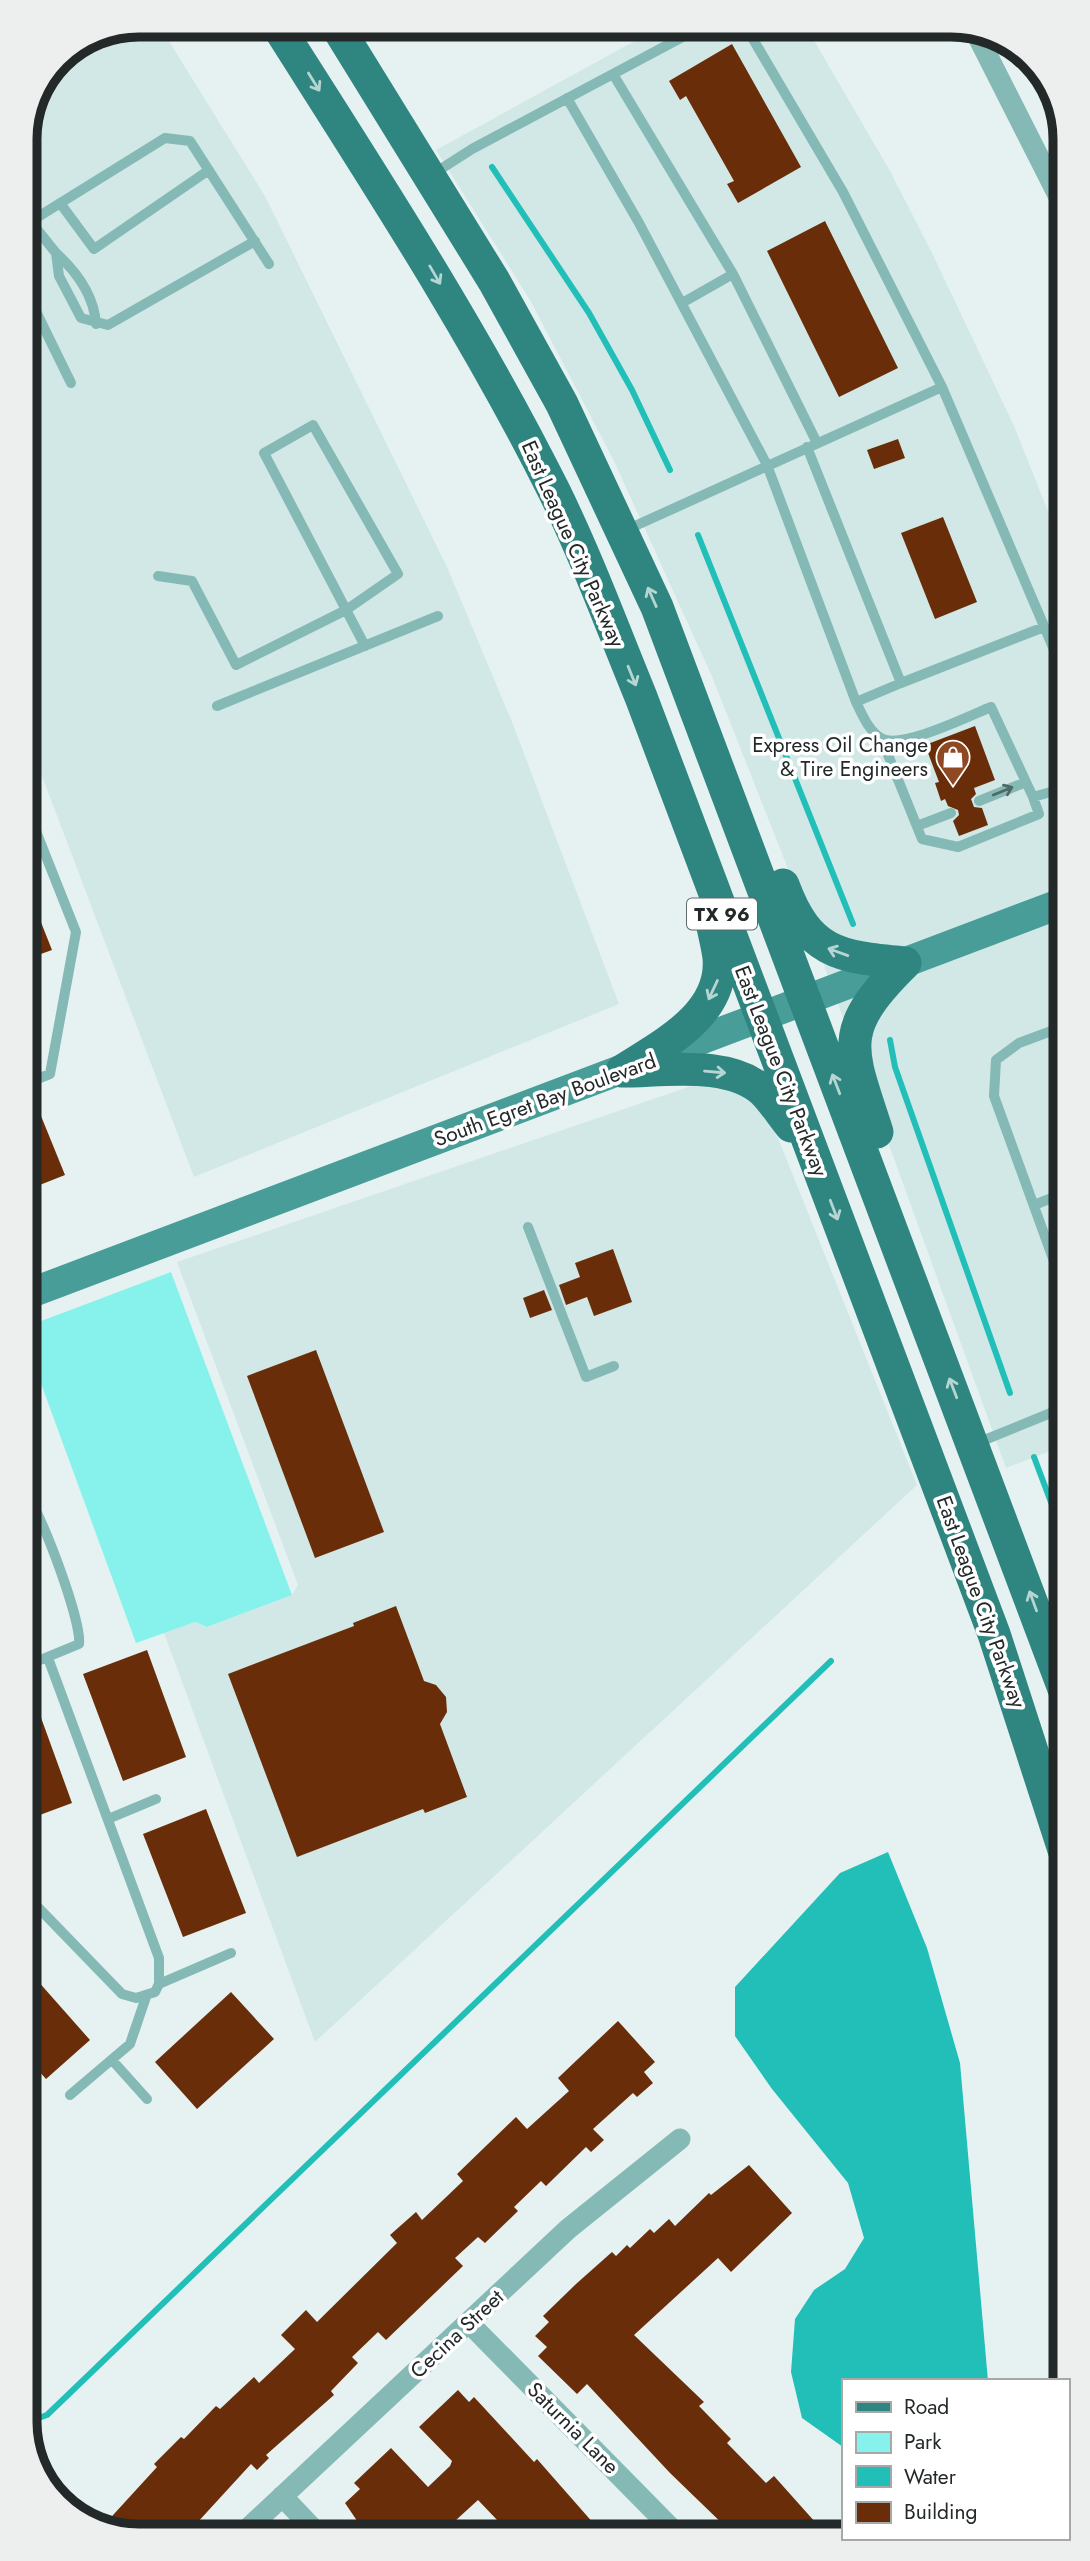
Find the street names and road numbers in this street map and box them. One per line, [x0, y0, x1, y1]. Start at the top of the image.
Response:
street label: East League City Parkway [514, 436, 632, 653]
road number: TX 96 [687, 898, 757, 930]
street label: East League City Parkway [727, 961, 835, 1181]
street label: South Egret Bay Boulevard [430, 1046, 660, 1154]
street label: East League City Parkway [929, 1492, 1034, 1713]
street label: Cecina Street [404, 2283, 510, 2385]
street label: Saturnia Lane [520, 2375, 626, 2481]

